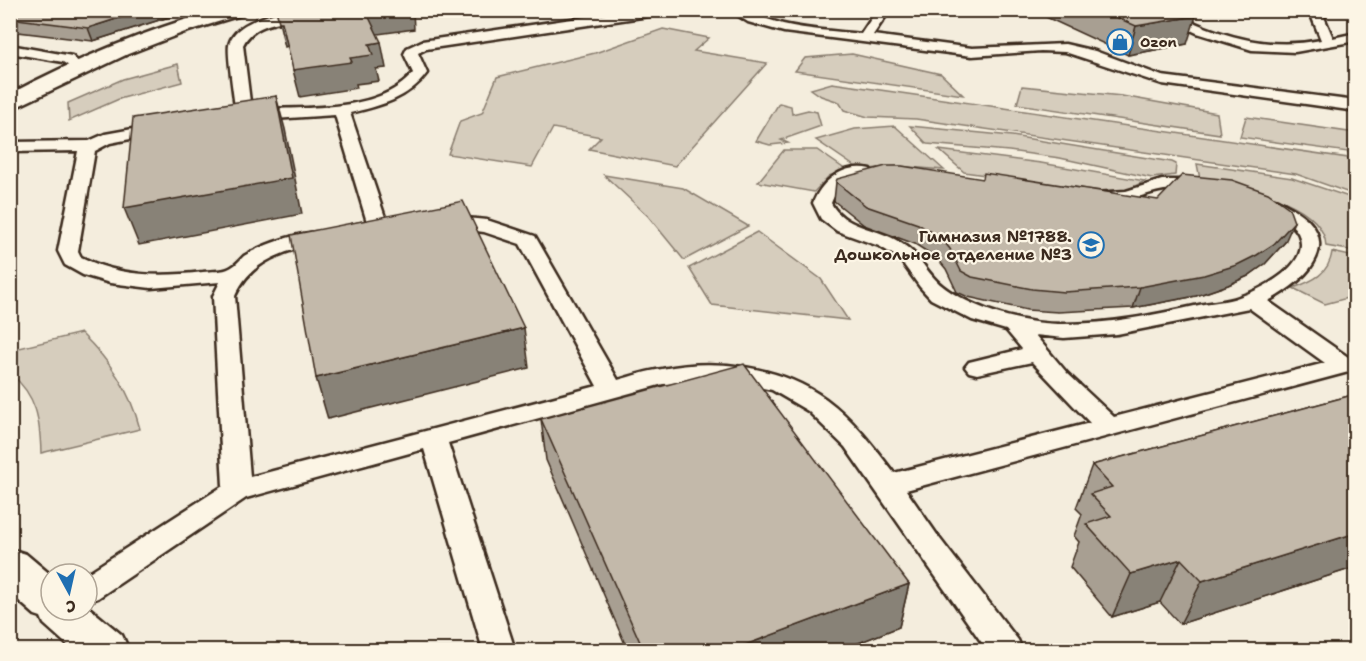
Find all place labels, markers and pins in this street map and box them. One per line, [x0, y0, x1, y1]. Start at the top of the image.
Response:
shop icon: Ozon [1105, 27, 1135, 57]
place label: Ozon [1140, 33, 1177, 51]
place label: Гимназия №1788. Дошкольное отделение №3 [834, 226, 1072, 265]
school or university icon: Гимназия №1788. Дошкольное отделение №3 [1076, 230, 1106, 260]

